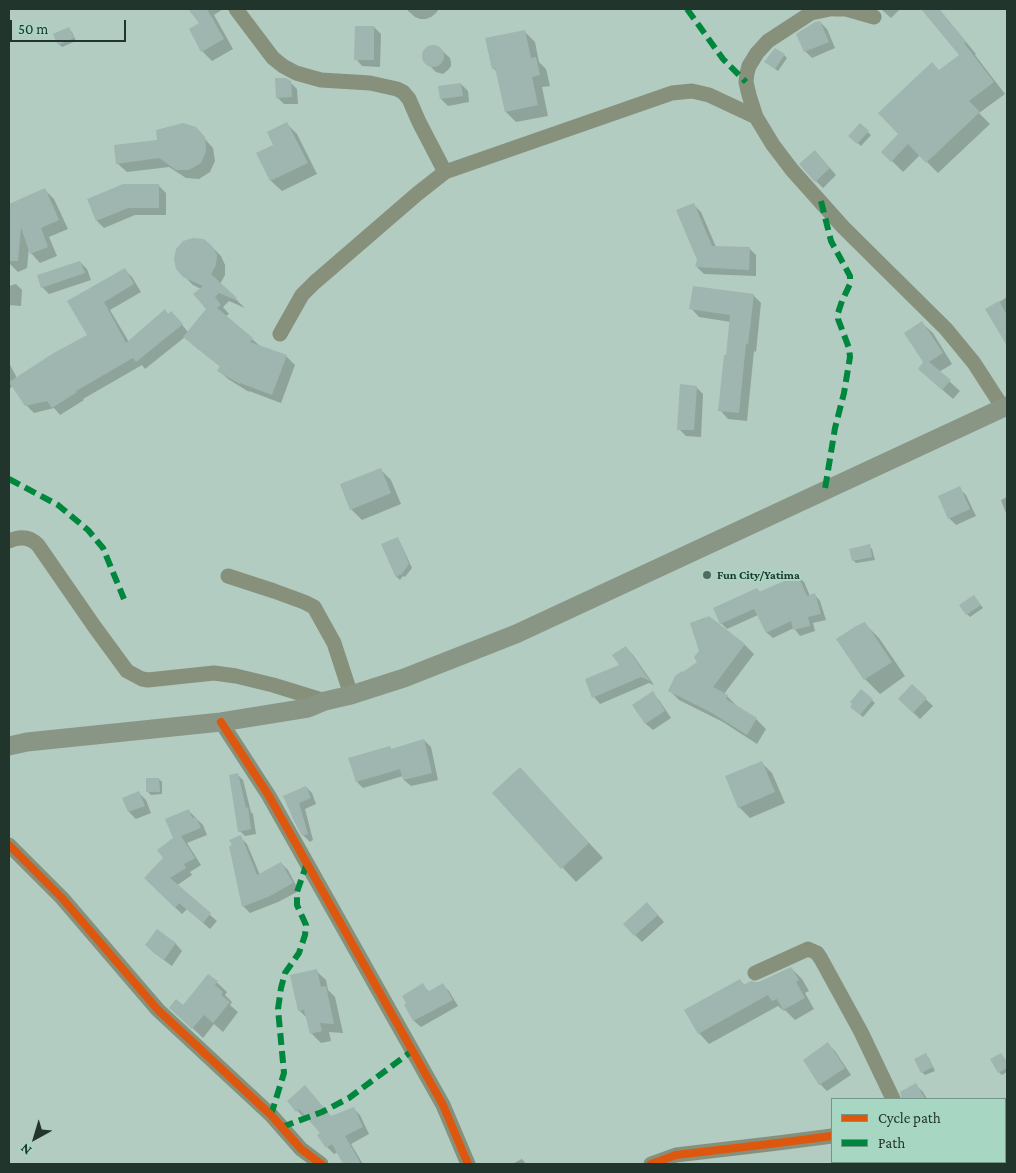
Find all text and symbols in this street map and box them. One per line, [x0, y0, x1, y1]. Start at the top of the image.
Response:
scale bar [12, 10, 129, 42]
text: 50 m [18, 21, 48, 37]
place label: Fun City/Yatima [717, 568, 800, 582]
marker: Fun City/Yatima [701, 569, 713, 581]
legend [831, 1098, 1006, 1163]
text: Cycle path [878, 1110, 941, 1126]
north arrow [10, 1113, 60, 1163]
text: Path [878, 1135, 905, 1151]
text: N [17, 1140, 34, 1159]

